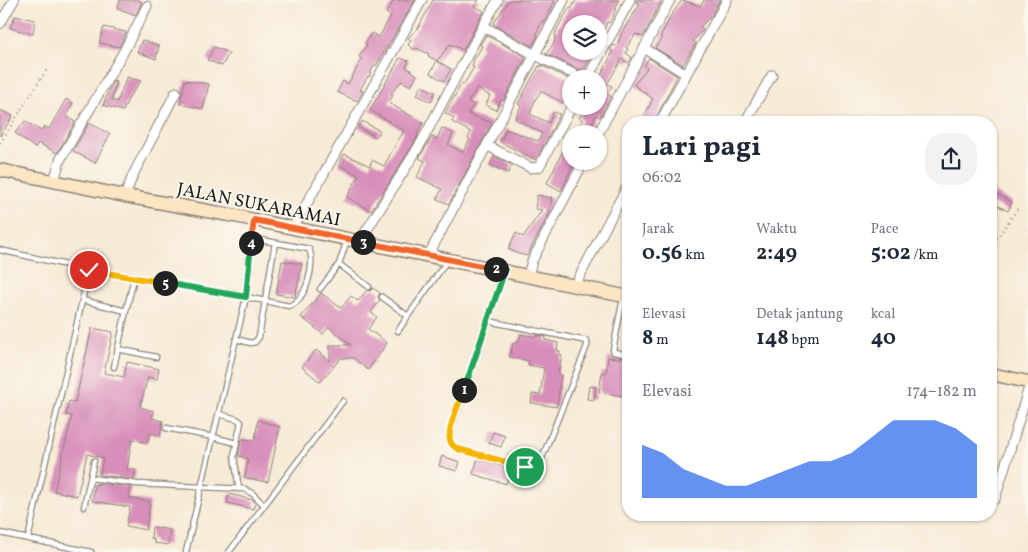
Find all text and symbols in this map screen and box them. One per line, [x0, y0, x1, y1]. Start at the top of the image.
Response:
map controls [562, 15, 607, 170]
button: layers [562, 15, 607, 60]
button: + [562, 70, 607, 115]
button: − [562, 125, 607, 170]
text: Lari pagi [642, 128, 761, 167]
button: share [925, 133, 977, 185]
text: 06:02 [642, 167, 682, 189]
street label: JALAN SUKARAMAI [175, 177, 343, 234]
text: Jarak [642, 220, 674, 239]
text: Waktu [756, 220, 797, 239]
text: Pace [871, 220, 899, 239]
pin: 4 [238, 230, 264, 256]
pin: 3 [350, 230, 376, 254]
text: 3 [360, 233, 367, 252]
text: 4 [247, 234, 256, 253]
text: 0.56 [642, 239, 682, 268]
text: 2:49 [756, 239, 797, 268]
text: 5:02 [871, 239, 911, 268]
text: km [682, 246, 705, 265]
text: /km [911, 246, 939, 265]
pin [68, 249, 110, 291]
icon: check [75, 256, 103, 284]
pin: 2 [484, 256, 508, 282]
text: 2 [493, 260, 500, 279]
pin: 5 [152, 270, 178, 296]
text: 5 [162, 274, 169, 293]
text: Elevasi [642, 305, 686, 324]
text: Detak jantung [756, 305, 843, 324]
text: kcal [871, 305, 896, 324]
text: 8 [642, 324, 653, 353]
text: 148 [756, 324, 789, 353]
text: 40 [871, 324, 896, 353]
text: m [653, 331, 669, 350]
text: bpm [789, 331, 820, 350]
pin: 1 [452, 378, 476, 402]
text: 1 [462, 381, 467, 400]
text: Elevasi [642, 381, 692, 403]
text: 174–182 m [906, 381, 977, 403]
pin [504, 446, 546, 488]
icon: arrive [511, 453, 539, 481]

